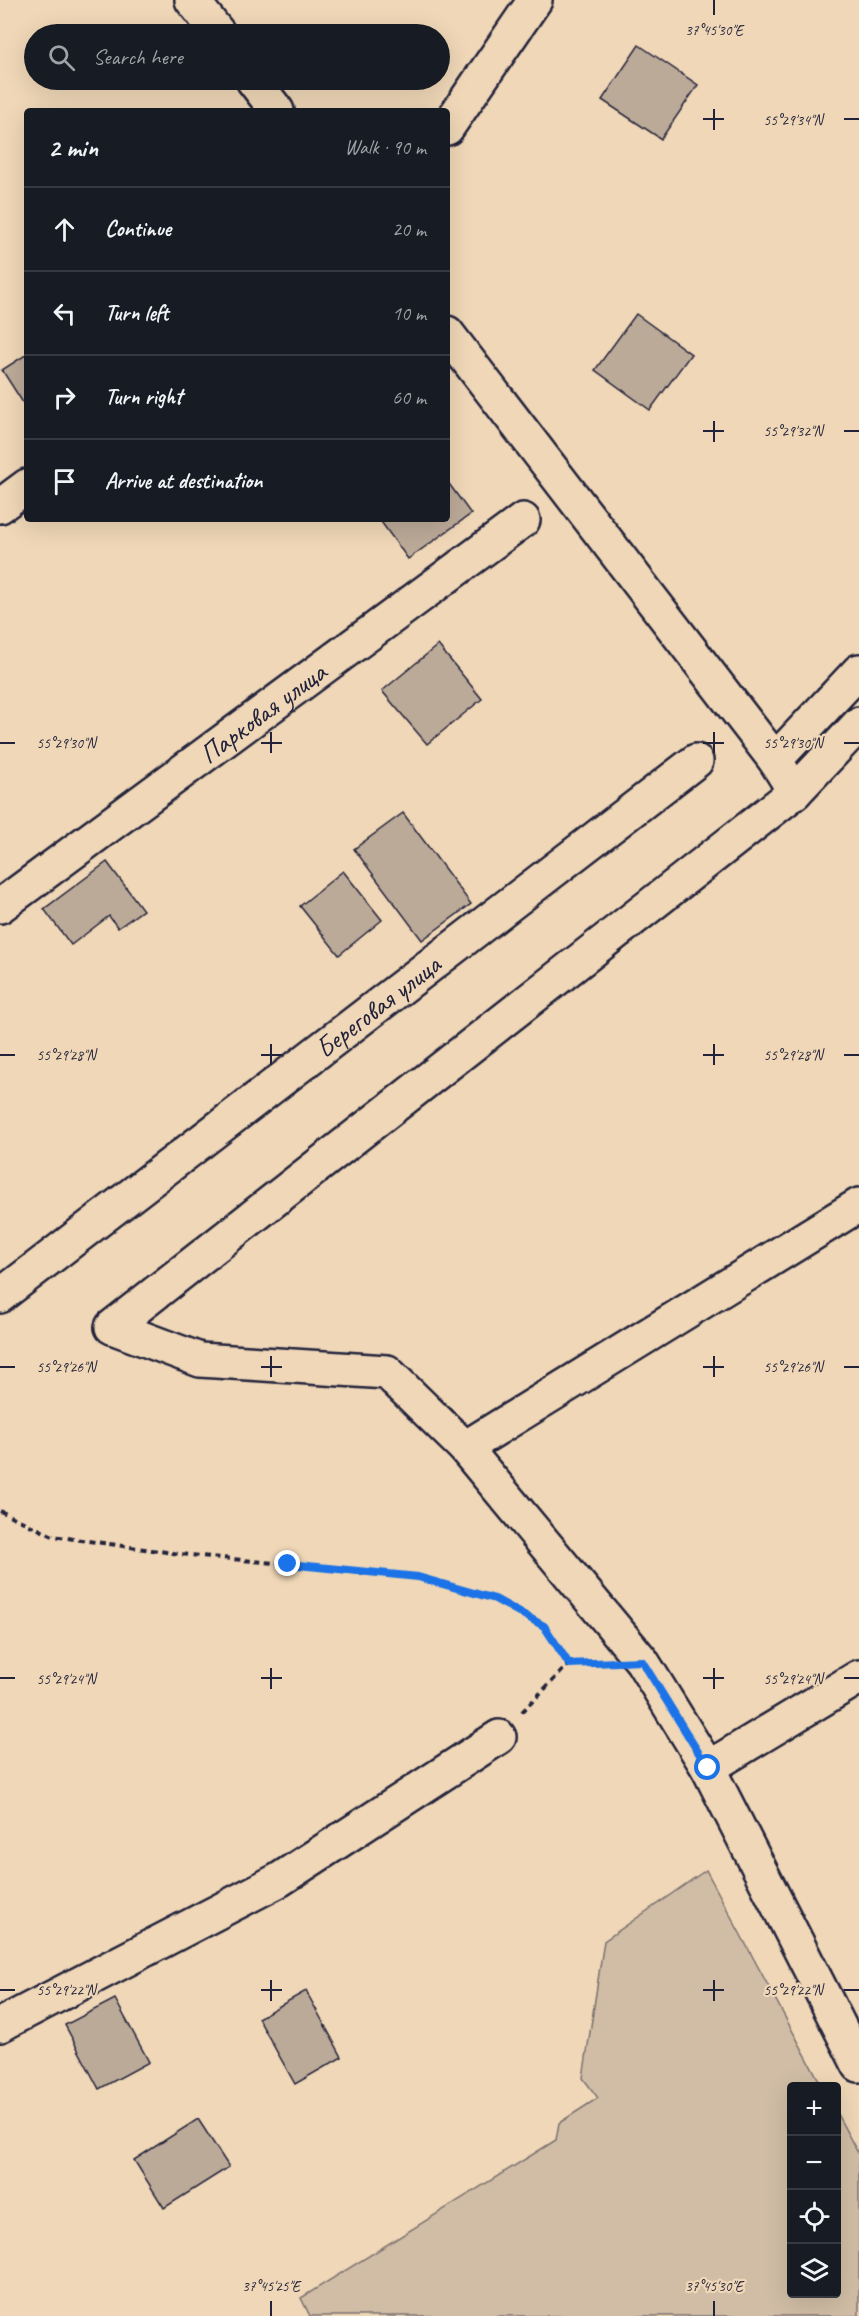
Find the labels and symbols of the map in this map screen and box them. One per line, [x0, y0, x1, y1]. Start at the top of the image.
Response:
text: 37°45'30"E [685, 21, 745, 40]
text: 55°29'34"N [763, 111, 826, 130]
text: 55°29'32"N [763, 422, 826, 441]
street label: Парковая улица [192, 653, 334, 771]
text: 55°29'30"N [36, 734, 99, 753]
text: 55°29'30"N [763, 734, 826, 753]
street label: Береговая улица [308, 946, 449, 1066]
text: 55°29'28"N [36, 1046, 99, 1065]
text: 55°29'28"N [763, 1046, 826, 1065]
text: 55°29'26"N [36, 1358, 99, 1377]
text: 55°29'26"N [763, 1358, 826, 1377]
route end [274, 1550, 300, 1576]
text: 55°29'24"N [36, 1670, 99, 1689]
text: 55°29'24"N [763, 1670, 826, 1689]
route start [694, 1754, 720, 1780]
text: 55°29'22"N [36, 1981, 99, 2000]
text: 55°29'22"N [763, 1981, 826, 2000]
text: 37°45'25"E [242, 2277, 302, 2296]
text: 37°45'30"E [685, 2277, 745, 2296]

